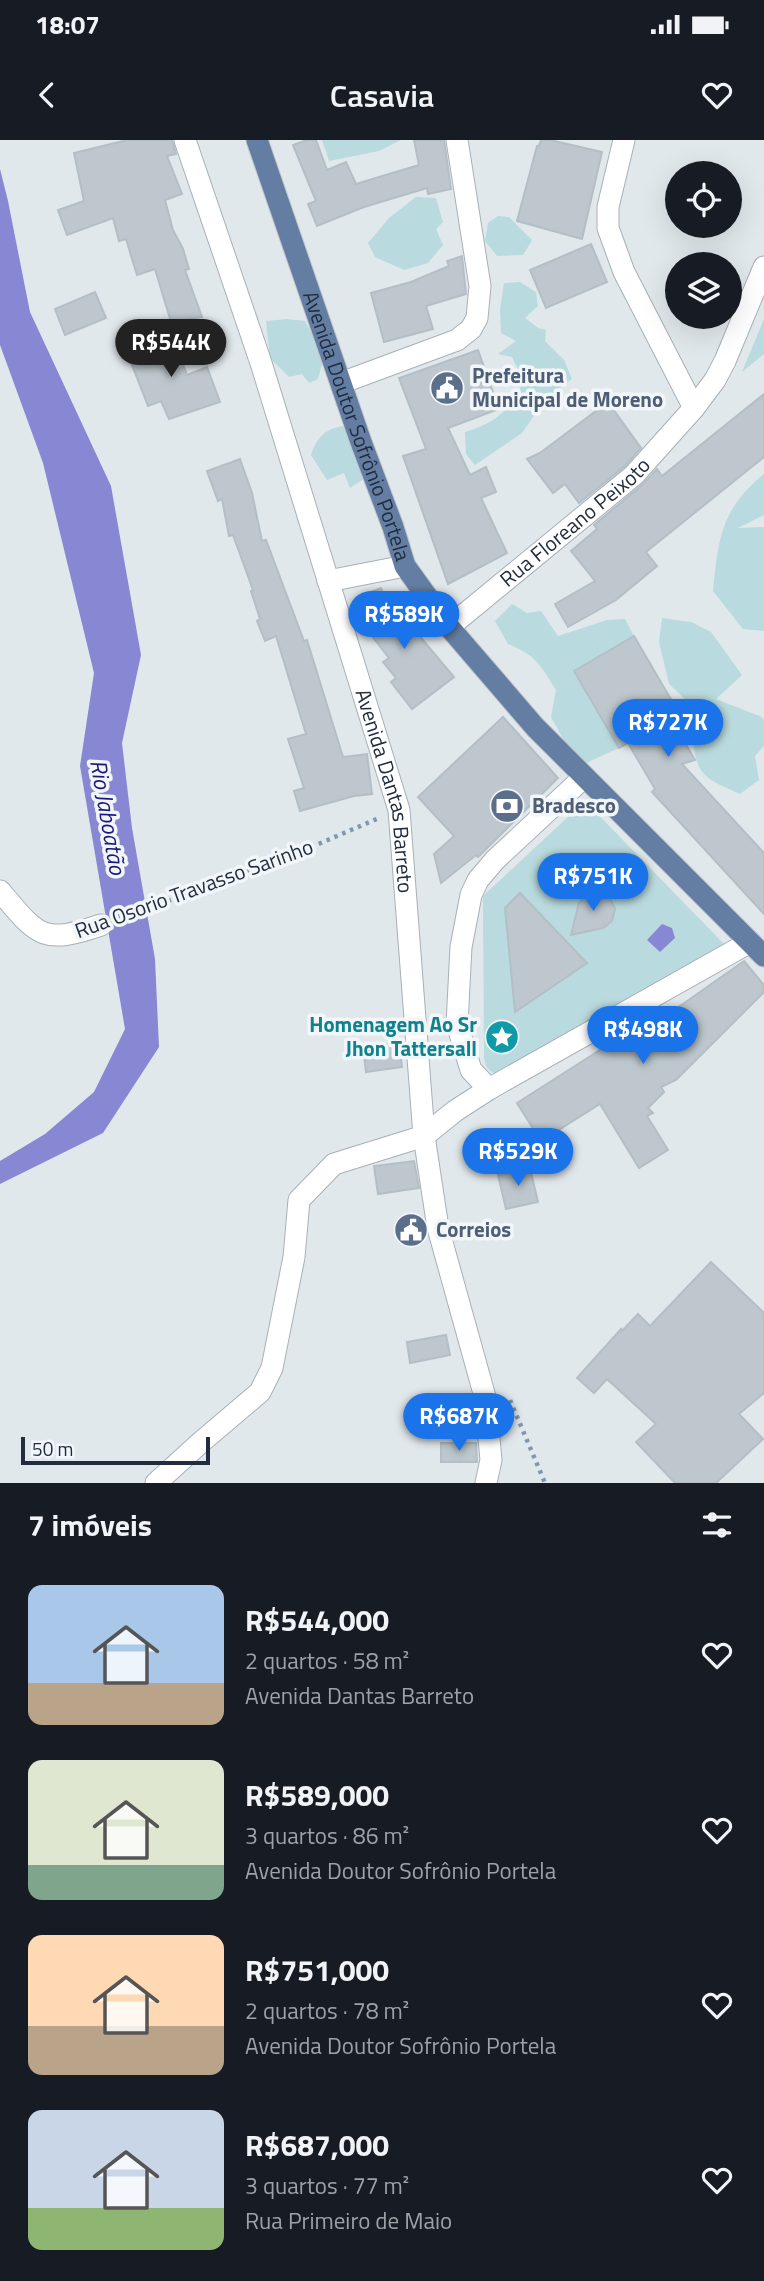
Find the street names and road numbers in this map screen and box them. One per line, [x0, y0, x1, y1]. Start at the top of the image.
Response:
street label: Avenida Doutor Sofrônio Portela [295, 287, 420, 565]
street label: Rua Floreano Peixoto [492, 450, 657, 594]
street label: Avenida Dantas Barreto [347, 685, 422, 894]
street label: Rua Osorio Travasso Sarinho [70, 830, 317, 946]

